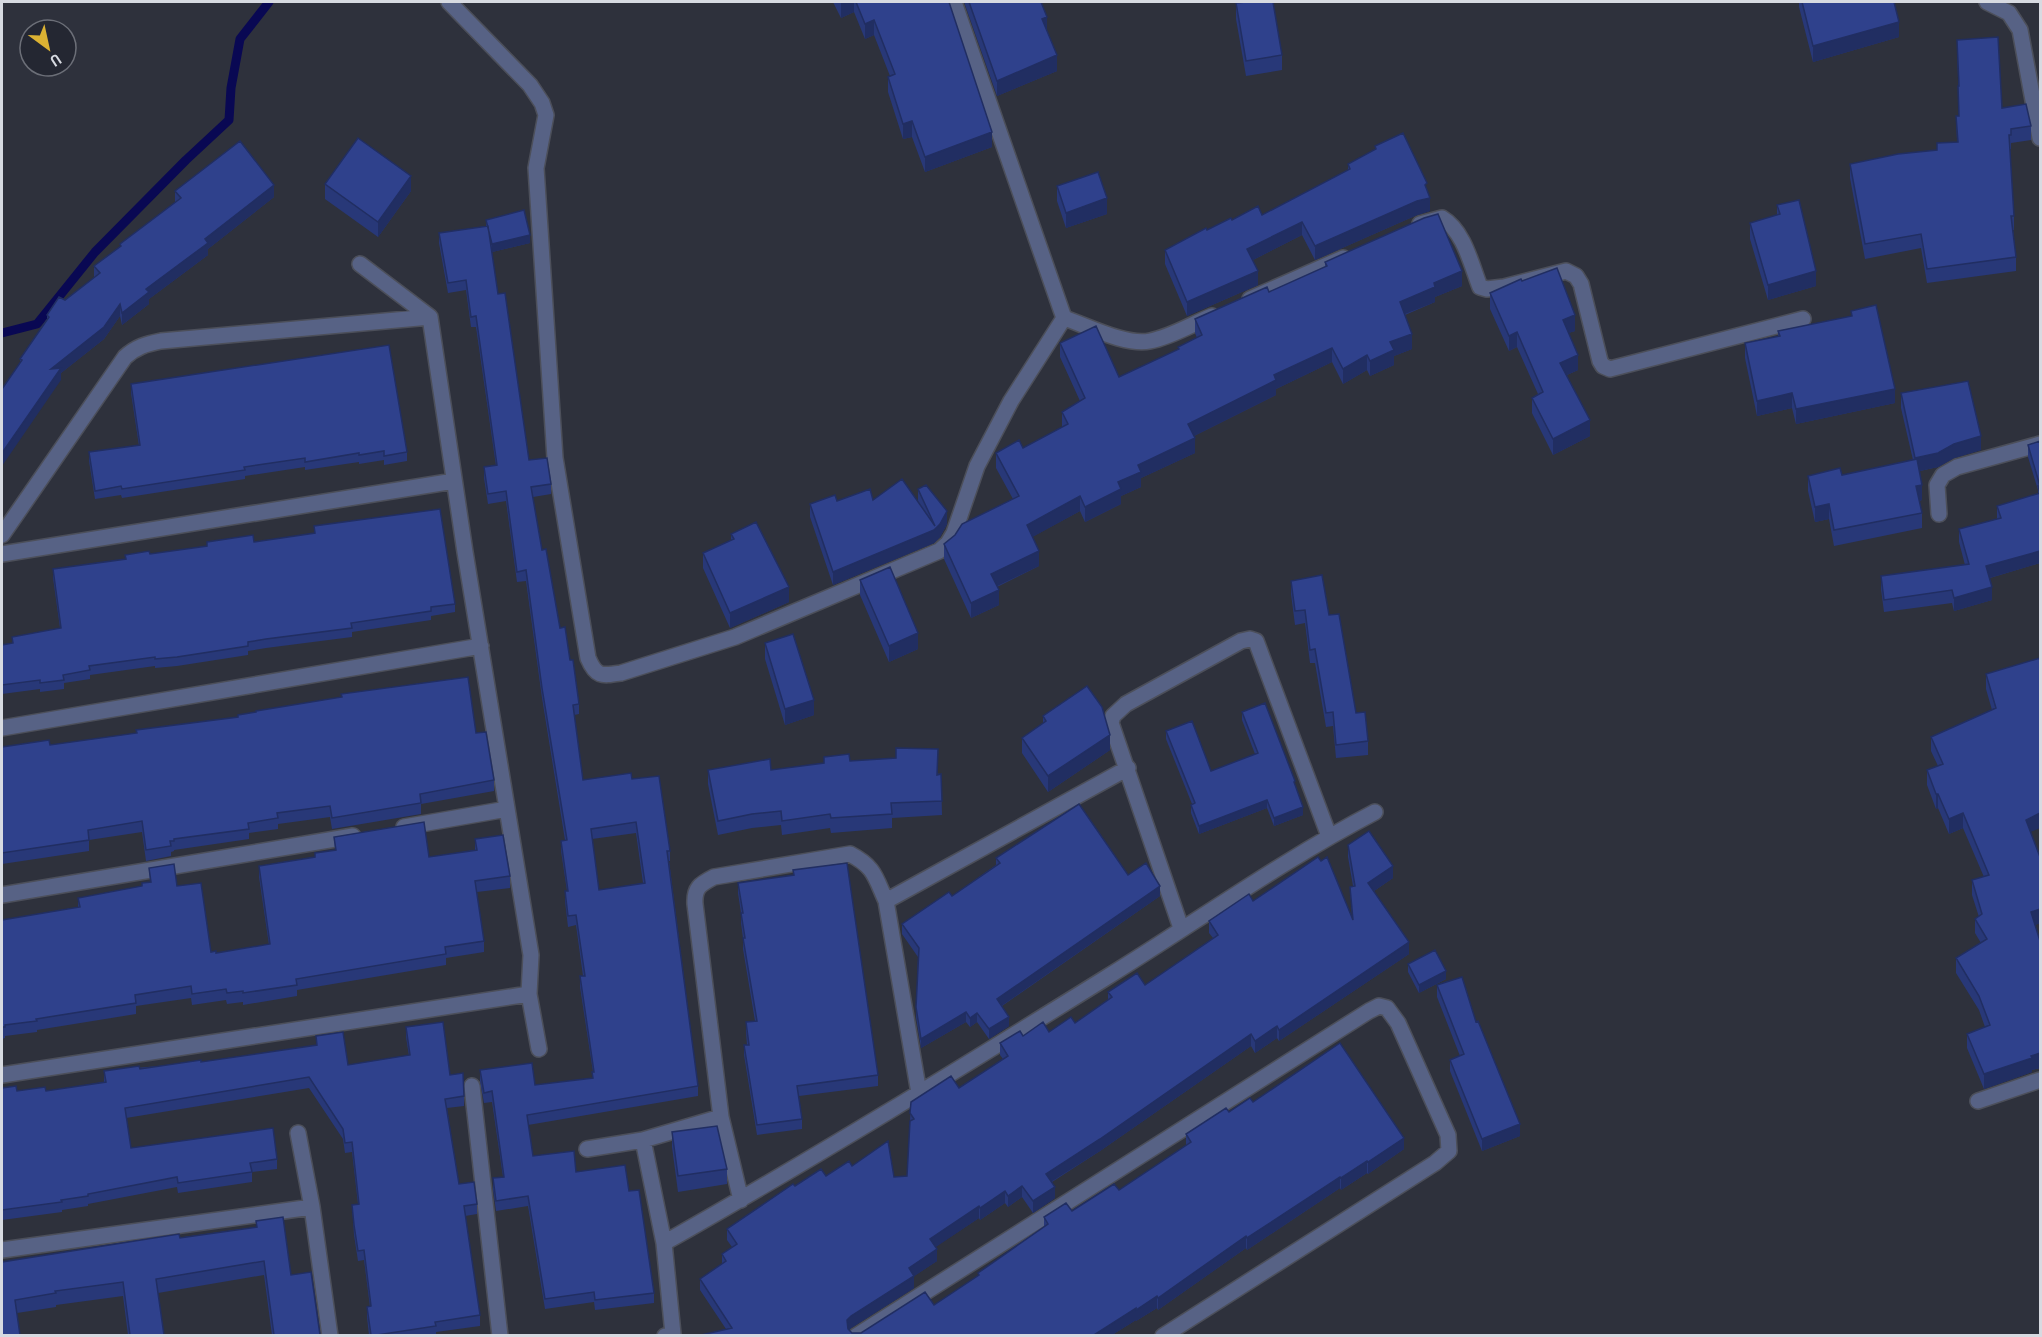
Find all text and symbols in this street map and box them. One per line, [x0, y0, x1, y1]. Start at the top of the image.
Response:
north arrow [18, 18, 78, 78]
text: U [46, 49, 66, 72]

